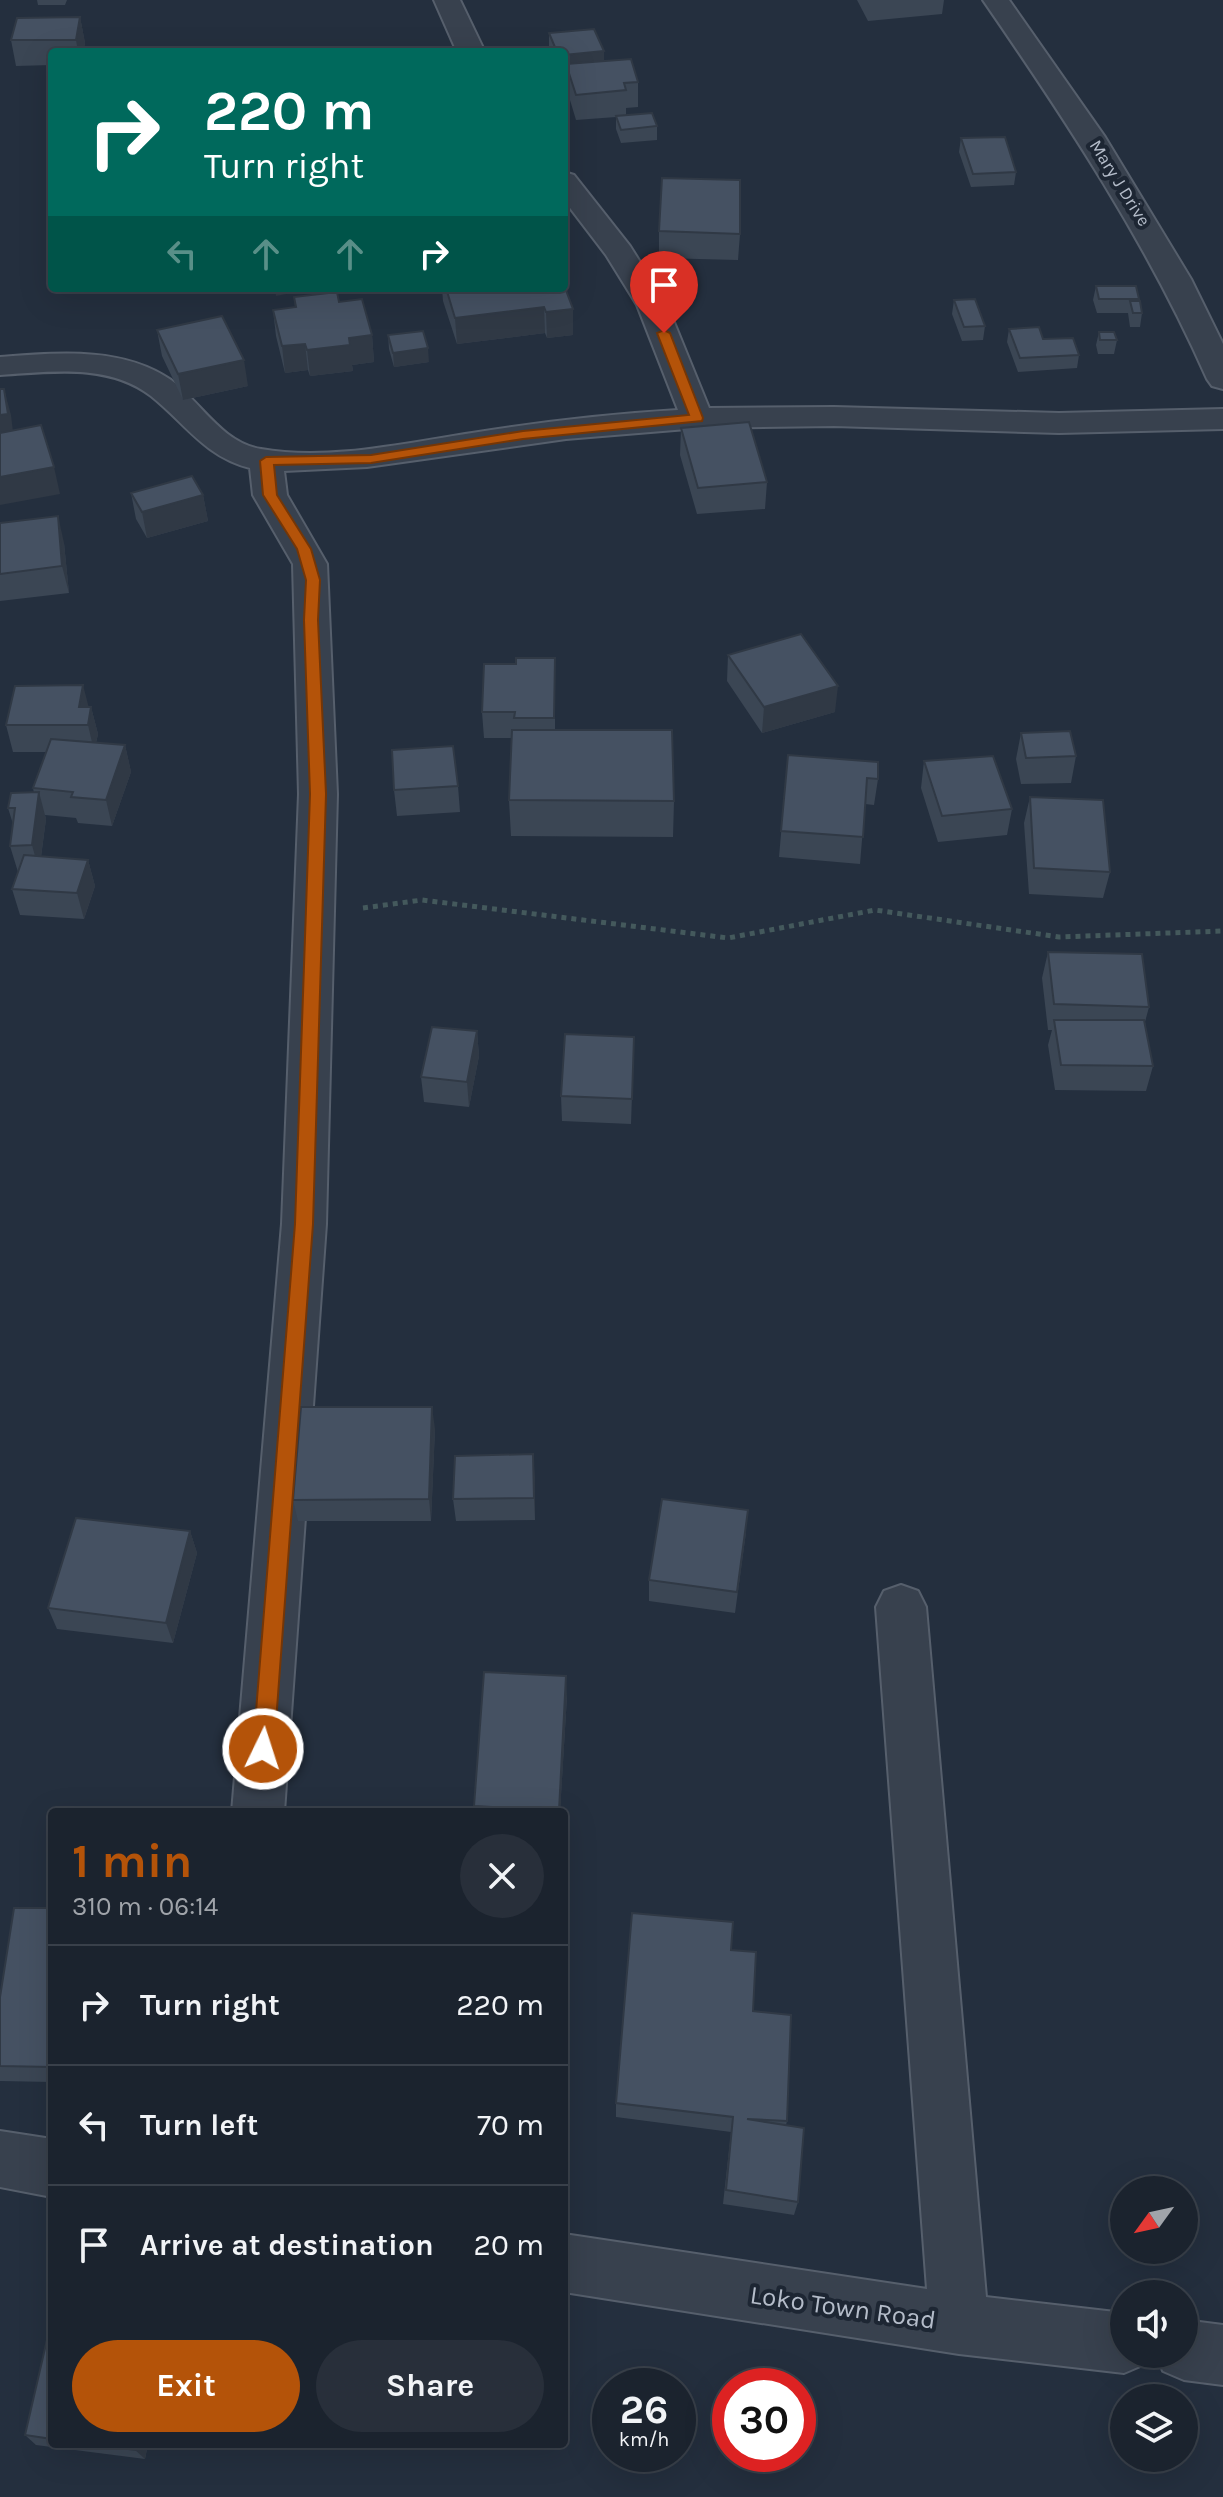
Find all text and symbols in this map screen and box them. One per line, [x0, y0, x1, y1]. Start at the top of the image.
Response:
text: 220 m [204, 78, 375, 143]
icon: right [72, 80, 176, 184]
street label: Mary J Drive [1085, 136, 1155, 230]
text: Turn right [204, 145, 364, 187]
icon: left [160, 232, 204, 276]
icon: ahead [244, 232, 288, 276]
icon: ahead [328, 232, 372, 276]
icon: right [412, 232, 456, 276]
pin [630, 251, 698, 333]
icon: arrive [642, 263, 686, 307]
position arrow [221, 1707, 305, 1791]
text: 1 min [72, 1833, 192, 1889]
button: close [460, 1834, 544, 1918]
text: 310 m · 06:14 [72, 1891, 218, 1922]
icon: right [72, 1983, 116, 2027]
text: Turn right [140, 1987, 280, 2023]
text: 220 m [456, 1987, 544, 2023]
icon: left [72, 2103, 116, 2147]
text: Turn left [140, 2107, 258, 2143]
text: 70 m [477, 2107, 544, 2143]
north arrow [1110, 2176, 1198, 2264]
map controls [1110, 2176, 1198, 2472]
icon: arrive [72, 2223, 116, 2267]
text: Arrive at destination [140, 2227, 434, 2263]
text: 20 m [474, 2227, 544, 2263]
street label: Loko Town Road [748, 2279, 938, 2336]
button: sound [1110, 2280, 1198, 2368]
button: Exit [72, 2340, 300, 2432]
button: Share [316, 2340, 544, 2432]
speed limit sign: 30 [712, 2368, 816, 2472]
button: layers [1110, 2384, 1198, 2472]
text: 26 [620, 2386, 668, 2433]
text: km/h [619, 2428, 669, 2451]

